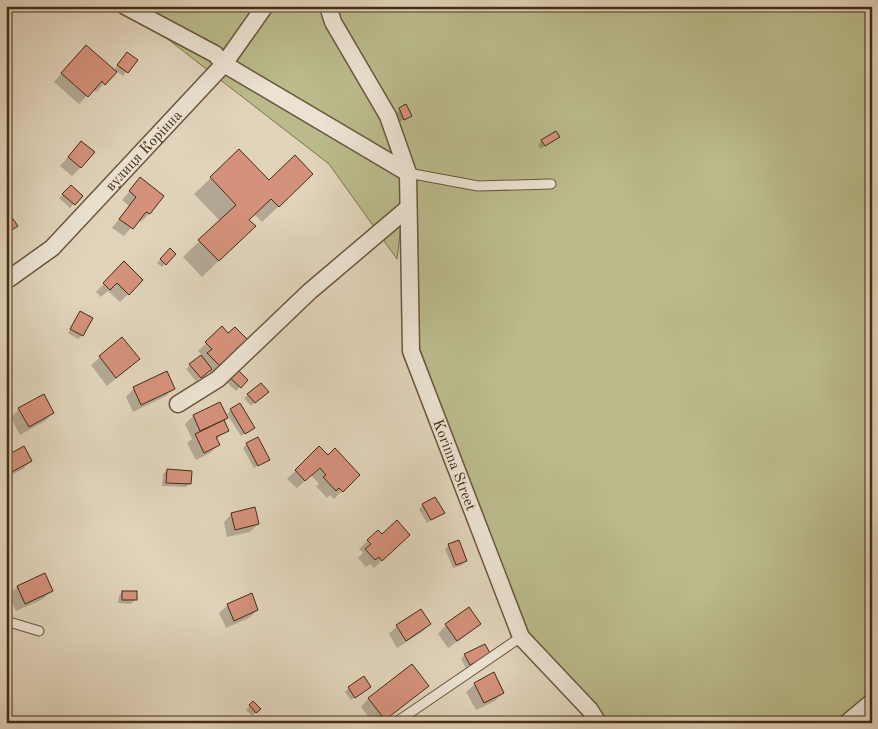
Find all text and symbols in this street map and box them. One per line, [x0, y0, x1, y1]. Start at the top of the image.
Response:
street label: вулиця Корінна [103, 108, 186, 194]
street label: Korinna Street [429, 418, 478, 513]

